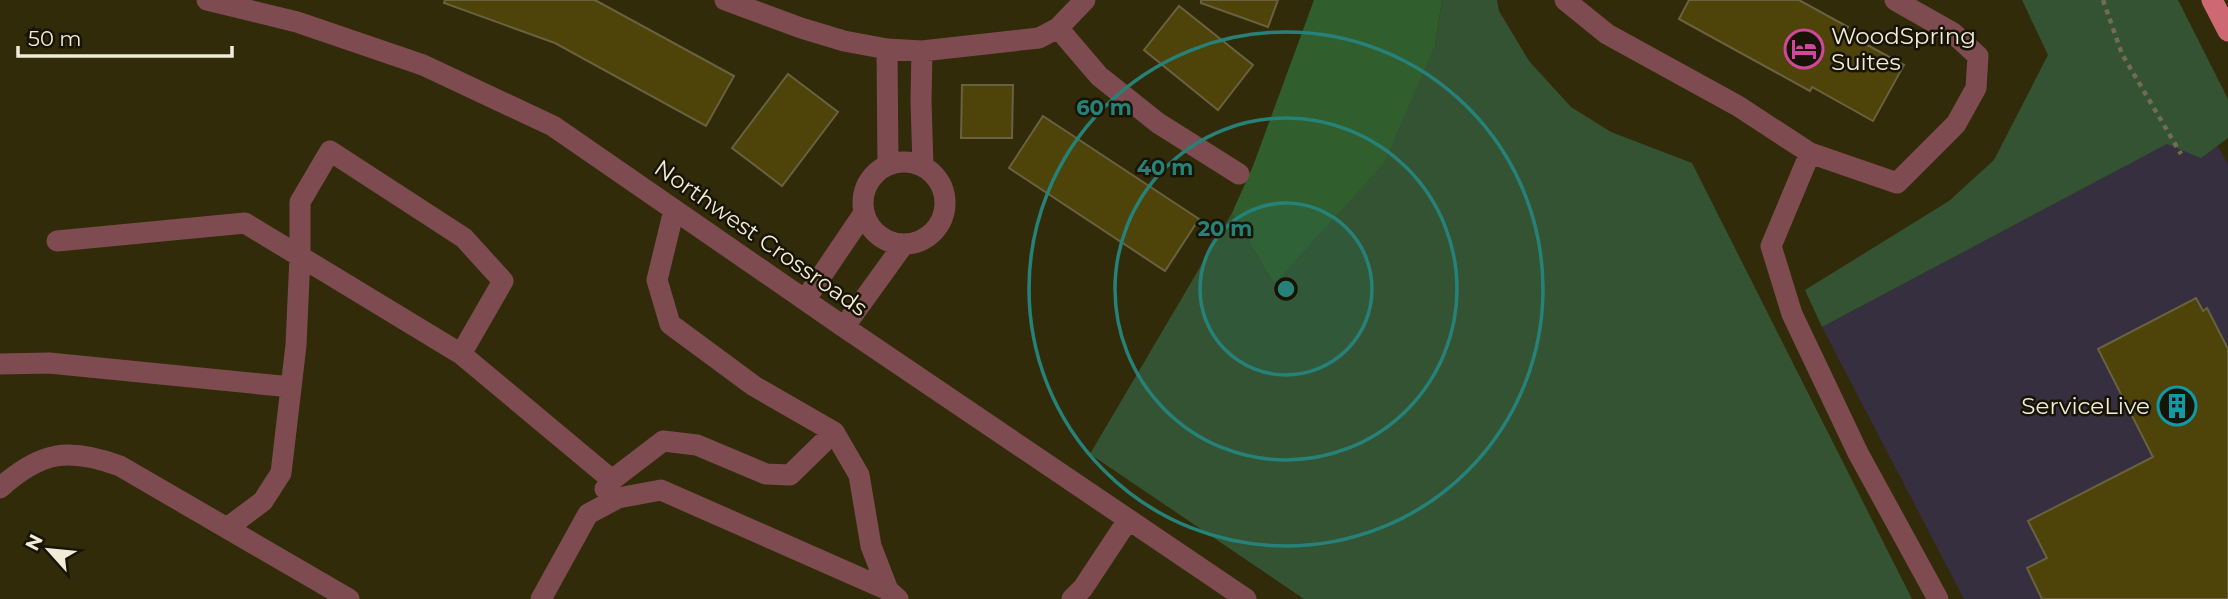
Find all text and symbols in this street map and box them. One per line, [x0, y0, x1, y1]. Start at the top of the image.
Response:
scale bar [18, 14, 231, 58]
place label: WoodSpring Suites [1831, 22, 1976, 76]
text: 50 m [28, 26, 82, 51]
hotel icon: WoodSpring Suites [1783, 28, 1825, 70]
text: 60 m [1076, 95, 1132, 120]
street label: Northwest Crossroads [649, 154, 873, 322]
text: 40 m [1137, 155, 1193, 180]
text: 20 m [1198, 216, 1252, 241]
centre of rings [1274, 277, 1298, 301]
building icon: ServiceLive [2156, 385, 2198, 427]
place label: ServiceLive [2021, 392, 2150, 420]
north arrow [14, 515, 84, 585]
text: N [21, 530, 48, 555]

